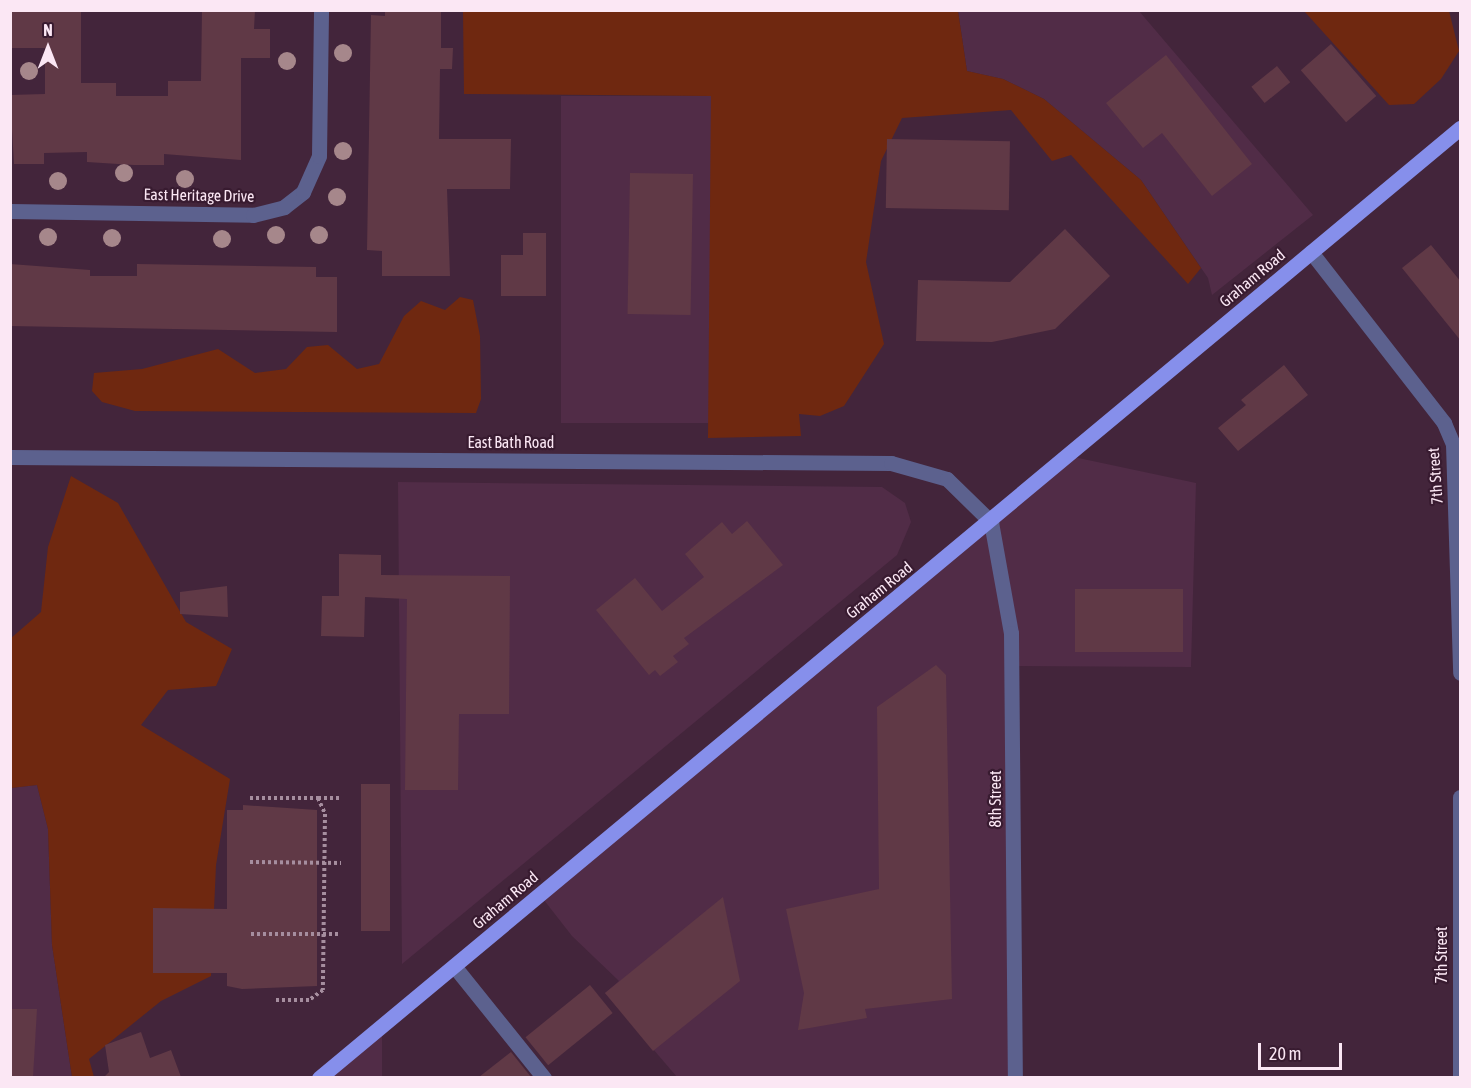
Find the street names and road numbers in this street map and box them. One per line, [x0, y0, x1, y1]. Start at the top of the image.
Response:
street label: East Heritage Drive [143, 184, 255, 206]
street label: Graham Road [1215, 245, 1289, 311]
street label: East Bath Road [468, 432, 554, 452]
street label: 7th Street [1423, 447, 1447, 505]
street label: Graham Road [842, 557, 916, 623]
street label: 8th Street [985, 770, 1005, 828]
street label: Graham Road [468, 867, 542, 933]
street label: 7th Street [1431, 926, 1451, 984]

